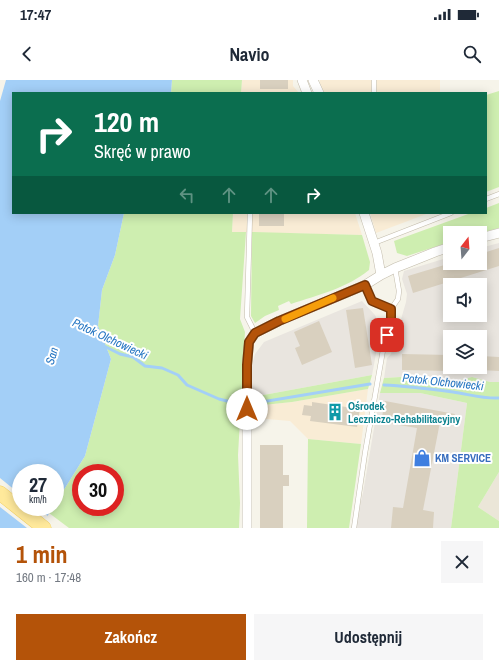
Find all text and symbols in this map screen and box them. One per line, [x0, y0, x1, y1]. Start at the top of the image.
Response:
text: 17:47 [20, 4, 51, 25]
text: Navio [229, 42, 270, 67]
icon: back [16, 43, 38, 65]
icon: search [461, 43, 483, 65]
text: 120 m [94, 103, 159, 141]
icon: right [28, 108, 80, 160]
text: Skręć w prawo [94, 139, 191, 164]
icon: left [176, 184, 198, 206]
icon: ahead [218, 184, 240, 206]
icon: ahead [260, 184, 282, 206]
icon: right [302, 184, 324, 206]
north arrow [443, 226, 487, 270]
map controls [443, 226, 487, 374]
button: sound [443, 278, 487, 322]
water label: Potok Olchowiecki [70, 315, 151, 364]
pin [370, 318, 404, 352]
icon: arrive [376, 324, 398, 346]
button: layers [443, 330, 487, 374]
water label: San [42, 345, 62, 367]
water label: Potok Olchowiecki [402, 370, 485, 394]
position arrow [226, 388, 268, 430]
place label: Ośrodek Leczniczo-Rehabilitacyjny [348, 399, 460, 426]
building icon: Ośrodek Leczniczo-Rehabilitacyjny [325, 402, 345, 422]
shop icon: KM SERVICE [412, 448, 432, 468]
place label: KM SERVICE [435, 451, 491, 465]
speed limit sign: 30 [72, 464, 124, 516]
text: 27 [29, 471, 47, 498]
text: km/h [29, 493, 47, 506]
text: 1 min [16, 538, 67, 570]
button: close [441, 541, 483, 583]
text: 160 m · 17:48 [16, 569, 81, 586]
button: Zakończ [16, 614, 246, 660]
button: Udostępnij [254, 614, 483, 660]

